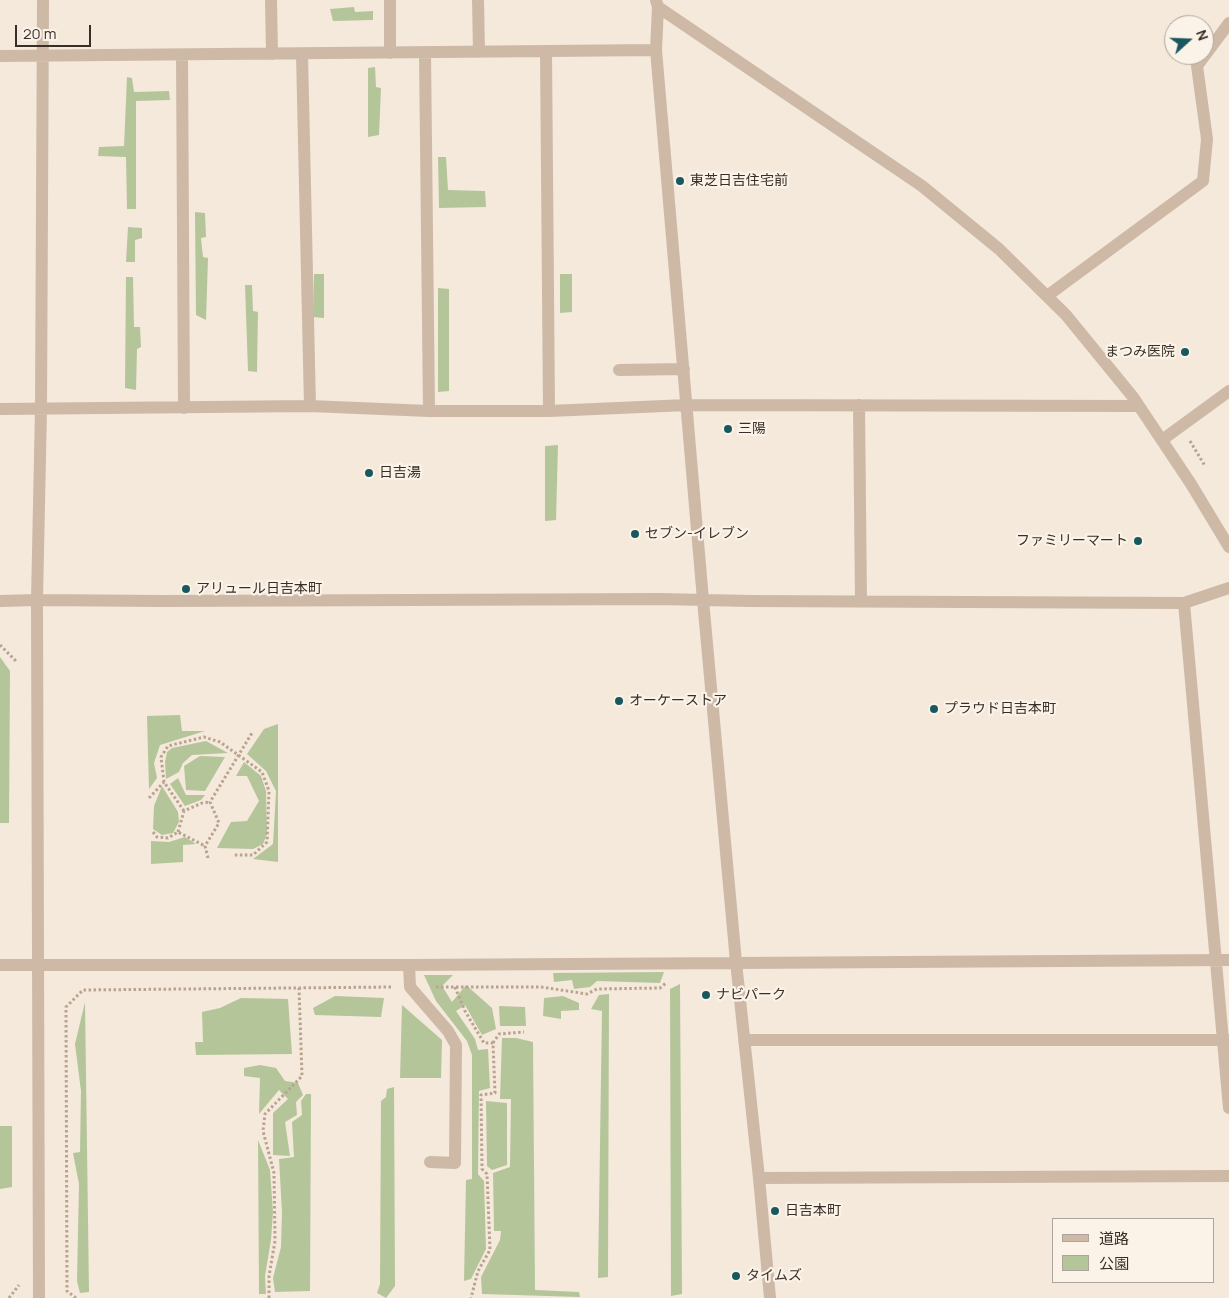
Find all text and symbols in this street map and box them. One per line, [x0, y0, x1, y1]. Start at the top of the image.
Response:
scale bar [18, 15, 94, 47]
north arrow [1164, 15, 1214, 65]
text: 20 m [23, 23, 56, 44]
text: N [1192, 27, 1213, 43]
place label: 東芝日吉住宅前 [690, 173, 788, 189]
marker: 東芝日吉住宅前 [674, 175, 686, 187]
place label: まつみ医院 [1105, 344, 1175, 360]
marker: まつみ医院 [1179, 346, 1191, 358]
place label: 三陽 [738, 421, 766, 437]
marker: 三陽 [722, 423, 734, 435]
place label: 日吉湯 [379, 465, 421, 481]
marker: 日吉湯 [363, 467, 375, 479]
place label: セブン-イレブン [645, 526, 749, 542]
marker: セブン-イレブン [629, 528, 641, 540]
place label: ファミリーマート [1016, 533, 1128, 549]
marker: ファミリーマート [1132, 535, 1144, 547]
place label: アリュール日吉本町 [196, 581, 322, 597]
marker: アリュール日吉本町 [180, 583, 192, 595]
place label: オーケーストア [629, 693, 727, 709]
marker: オーケーストア [613, 695, 625, 707]
place label: プラウド日吉本町 [944, 701, 1056, 717]
marker: プラウド日吉本町 [928, 703, 940, 715]
place label: ナビパーク [716, 987, 786, 1003]
marker: ナビパーク [700, 989, 712, 1001]
place label: 日吉本町 [785, 1203, 841, 1219]
marker: 日吉本町 [769, 1205, 781, 1217]
legend [1052, 1218, 1214, 1283]
text: 道路 [1099, 1228, 1129, 1249]
text: 公園 [1099, 1253, 1129, 1274]
place label: タイムズ [746, 1268, 802, 1284]
marker: タイムズ [730, 1270, 742, 1282]

